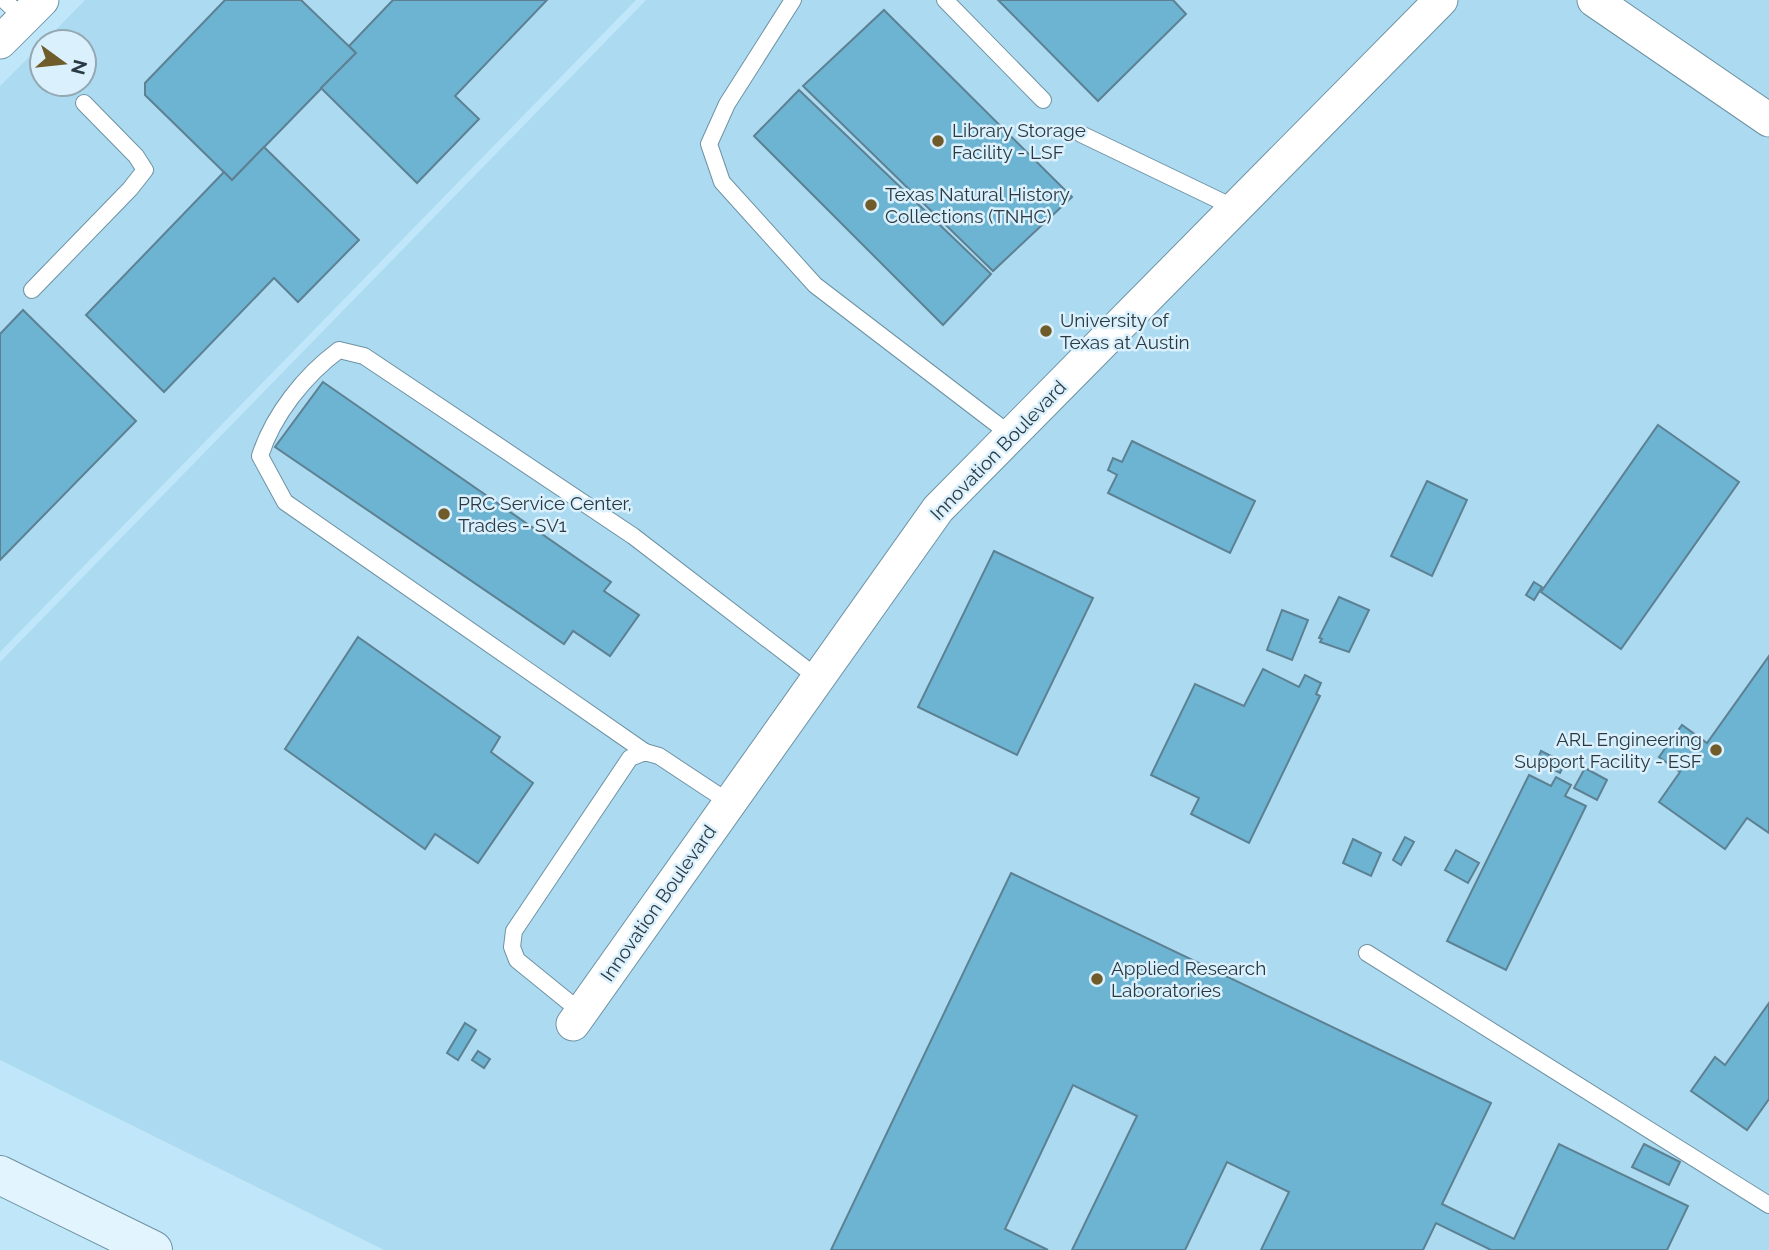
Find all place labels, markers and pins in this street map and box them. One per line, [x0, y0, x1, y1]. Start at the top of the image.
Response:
place label: Library Storage Facility - LSF [952, 119, 1086, 163]
marker: Library Storage Facility - LSF [930, 133, 946, 149]
place label: Texas Natural History Collections (TNHC) [885, 183, 1070, 227]
marker: Texas Natural History Collections (TNHC) [863, 197, 879, 213]
place label: University of Texas at Austin [1060, 309, 1190, 353]
marker: University of Texas at Austin [1038, 323, 1054, 339]
place label: PRC Service Center, Trades - SV1 [458, 492, 632, 536]
marker: PRC Service Center, Trades - SV1 [436, 506, 452, 522]
place label: ARL Engineering Support Facility - ESF [1514, 728, 1702, 772]
marker: ARL Engineering Support Facility - ESF [1708, 742, 1724, 758]
place label: Applied Research Laboratories [1111, 957, 1266, 1001]
marker: Applied Research Laboratories [1089, 971, 1105, 987]

